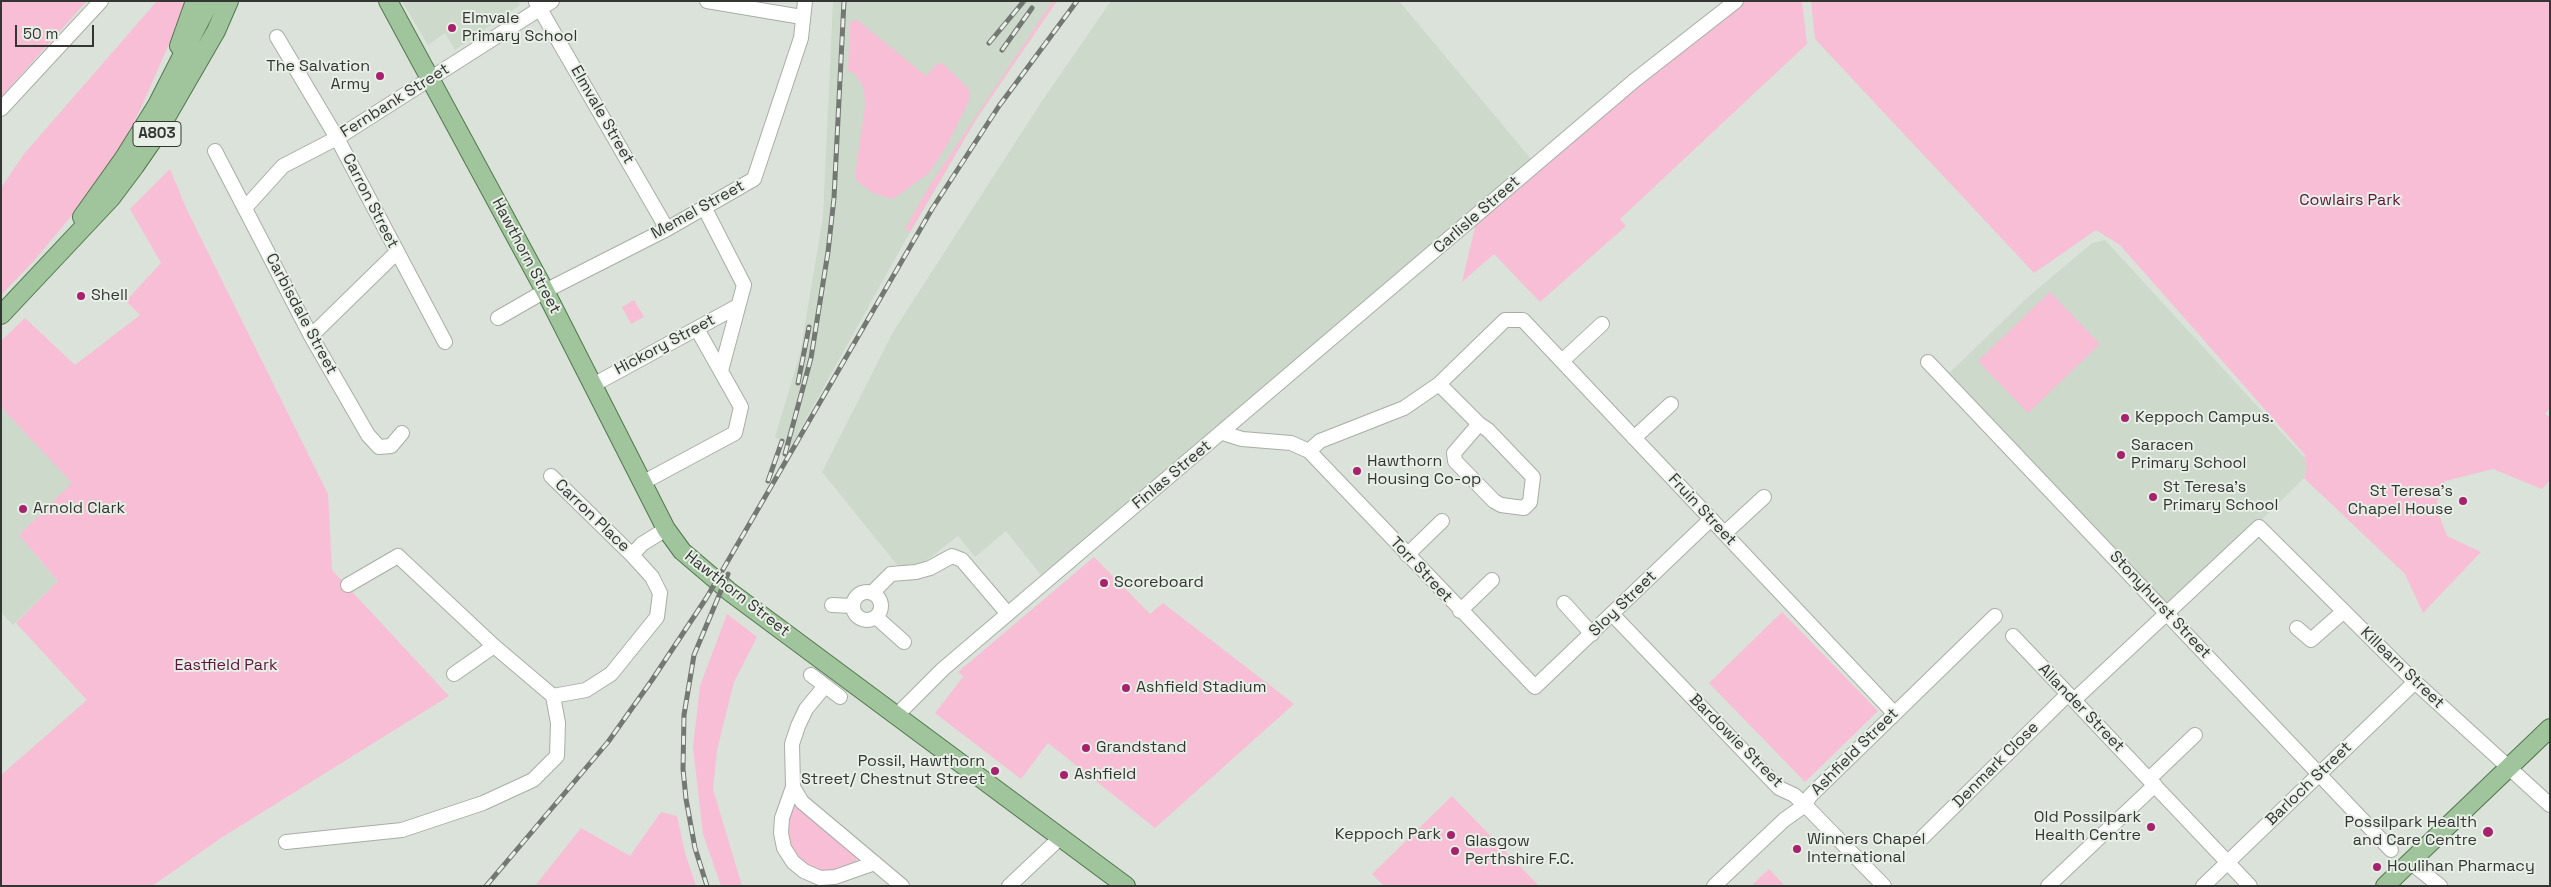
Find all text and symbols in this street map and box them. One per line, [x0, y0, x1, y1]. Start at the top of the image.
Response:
place label: Elmvale Primary School [462, 9, 577, 47]
scale bar [18, 15, 96, 47]
marker: Elmvale Primary School [446, 22, 458, 34]
text: 50 m [23, 24, 58, 43]
place label: The Salvation Army [266, 57, 370, 95]
street label: Fernbank Street [337, 60, 453, 142]
street label: Elmvale Street [566, 62, 638, 168]
marker: The Salvation Army [374, 70, 386, 82]
road number: A803 [133, 122, 181, 146]
street label: Carron Street [338, 150, 402, 252]
street label: Carlisle Street [1430, 172, 1524, 258]
street label: Memel Street [648, 177, 748, 243]
park label: Cowlairs Park [2299, 191, 2401, 211]
street label: Hawthorn Street [487, 195, 565, 317]
street label: Carbisdale Street [261, 250, 341, 378]
place label: Shell [91, 286, 128, 306]
marker: Shell [75, 290, 87, 302]
street label: Hickory Street [612, 310, 718, 380]
place label: Keppoch Campus. [2135, 408, 2274, 428]
marker: Keppoch Campus. [2119, 412, 2131, 424]
place label: Saracen Primary School [2131, 436, 2246, 474]
street label: Finlas Street [1129, 437, 1215, 513]
marker: Saracen Primary School [2115, 449, 2127, 461]
place label: Hawthorn Housing Co-op [1367, 452, 1481, 490]
marker: Hawthorn Housing Co-op [1351, 465, 1363, 477]
street label: Fruin Street [1664, 470, 1740, 550]
street label: Carron Place [551, 476, 633, 556]
place label: St Teresa's Primary School [2163, 478, 2278, 516]
place label: St Teresa's Chapel House [2348, 482, 2453, 520]
marker: St Teresa's Primary School [2147, 491, 2159, 503]
marker: St Teresa's Chapel House [2457, 495, 2469, 507]
place label: Arnold Clark [33, 499, 125, 519]
marker: Arnold Clark [17, 503, 29, 515]
street label: Torr Street [1386, 533, 1456, 607]
street label: Hawthorn Street [681, 547, 793, 641]
street label: Stonyhurst Street [2105, 547, 2215, 663]
street label: Sloy Street [1585, 567, 1661, 641]
place label: Scoreboard [1114, 573, 1204, 593]
marker: Scoreboard [1098, 577, 1110, 589]
street label: Killearn Street [2356, 623, 2448, 713]
park label: Eastfield Park [174, 656, 278, 676]
street label: Allander Street [2034, 660, 2128, 756]
place label: Ashfield Stadium [1136, 678, 1266, 698]
marker: Ashfield Stadium [1120, 682, 1132, 694]
street label: Bardowie Street [1685, 690, 1787, 792]
street label: Ashfield Street [1807, 704, 1903, 800]
street label: Denmark Close [1949, 718, 2043, 812]
place label: Grandstand [1096, 738, 1187, 758]
street label: Barloch Street [2262, 738, 2356, 830]
marker: Grandstand [1080, 742, 1092, 754]
place label: Possil, Hawthorn Street/ Chestnut Street [801, 752, 985, 790]
marker: Possil, Hawthorn Street/ Chestnut Street [989, 765, 1001, 777]
place label: Ashfield [1074, 765, 1136, 785]
marker: Ashfield [1058, 769, 1070, 781]
place label: Old Possilpark Health Centre [2034, 808, 2141, 846]
place label: Possilpark Health and Care Centre [2345, 813, 2477, 851]
marker: Old Possilpark Health Centre [2145, 821, 2157, 833]
place label: Keppoch Park [1335, 825, 1441, 845]
marker: Possilpark Health and Care Centre [2481, 825, 2495, 839]
marker: Keppoch Park [1445, 829, 1457, 841]
place label: Winners Chapel International [1807, 830, 1925, 868]
place label: Glasgow Perthshire F.C. [1465, 832, 1574, 870]
marker: Winners Chapel International [1791, 843, 1803, 855]
marker: Glasgow Perthshire F.C. [1449, 845, 1461, 857]
place label: Houlihan Pharmacy [2387, 857, 2535, 877]
marker: Houlihan Pharmacy [2371, 861, 2383, 873]

